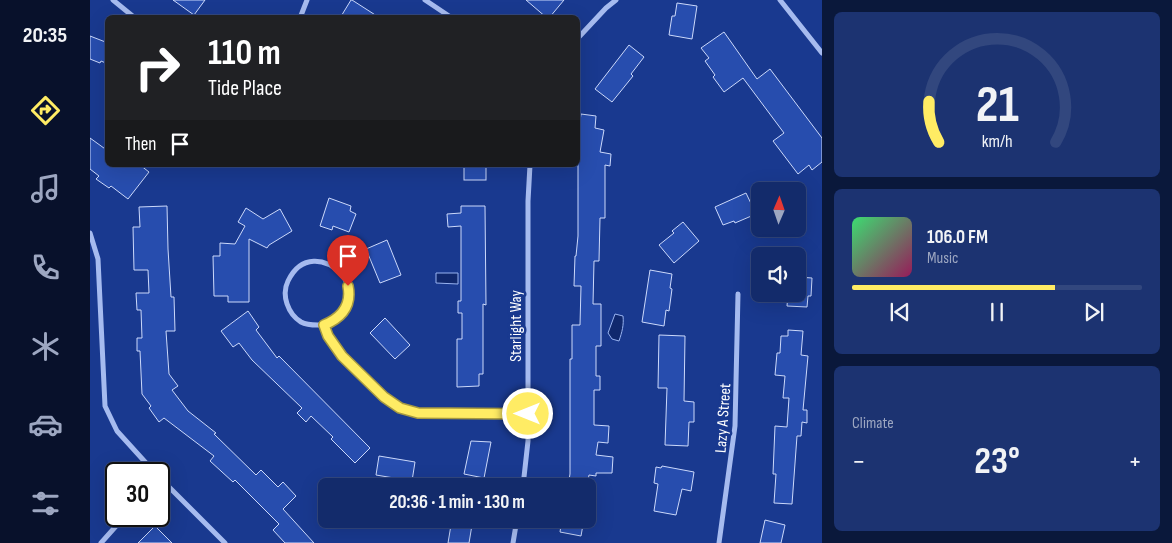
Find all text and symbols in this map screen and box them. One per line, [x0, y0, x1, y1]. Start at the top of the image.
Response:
text: 20:35 [23, 22, 67, 49]
text: 110 m [208, 32, 281, 75]
icon: right [125, 35, 190, 100]
text: 21 [975, 74, 1019, 137]
text: Tide Place [208, 75, 282, 102]
icon: directions [28, 93, 63, 128]
icon: arrive [166, 130, 194, 158]
text: km/h [982, 131, 1012, 152]
text: Then [125, 133, 156, 156]
icon: music [28, 171, 63, 206]
north arrow [751, 182, 806, 238]
map controls [751, 182, 806, 302]
text: 106.0 FM [927, 226, 988, 249]
pin [327, 235, 369, 286]
icon: arrive [334, 242, 362, 270]
button: sound [751, 247, 806, 302]
text: Music [927, 249, 958, 268]
icon: phone [28, 250, 63, 285]
street label: Starlight Way [507, 290, 526, 362]
icon: previous [886, 298, 914, 326]
icon: pause [983, 298, 1011, 326]
icon: next [1080, 298, 1108, 326]
icon: climate [28, 329, 63, 364]
street label: Lazy A Street [712, 383, 735, 454]
position arrow [501, 387, 553, 439]
icon: car [28, 407, 63, 442]
text: Climate [852, 414, 894, 433]
text: 23° [974, 439, 1020, 484]
text: − [852, 445, 866, 478]
text: + [1128, 445, 1142, 478]
speed limit sign: 30 [105, 462, 170, 527]
icon: filters [28, 486, 63, 521]
text: 20:36 · 1 min · 130 m [389, 491, 525, 514]

